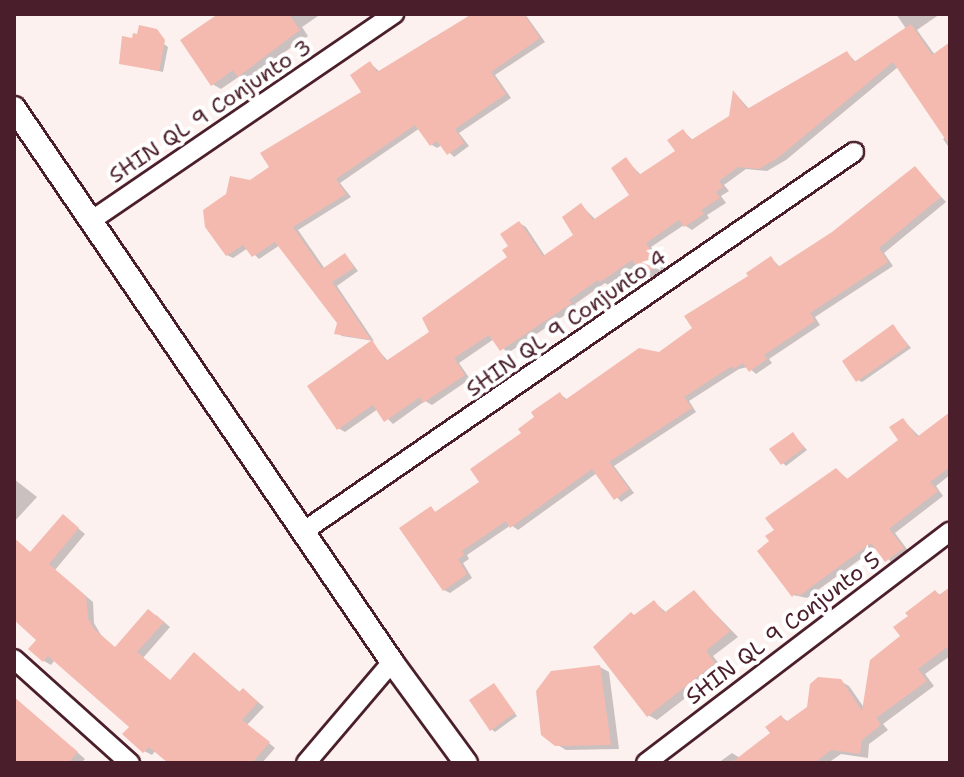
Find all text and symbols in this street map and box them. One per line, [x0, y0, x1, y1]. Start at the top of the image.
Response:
street label: SHIN QL 9 Conjunto 3 [104, 33, 316, 189]
street label: SHIN QL 9 Conjunto 4 [461, 244, 671, 402]
street label: SHIN QL 9 Conjunto 5 [680, 546, 886, 710]

